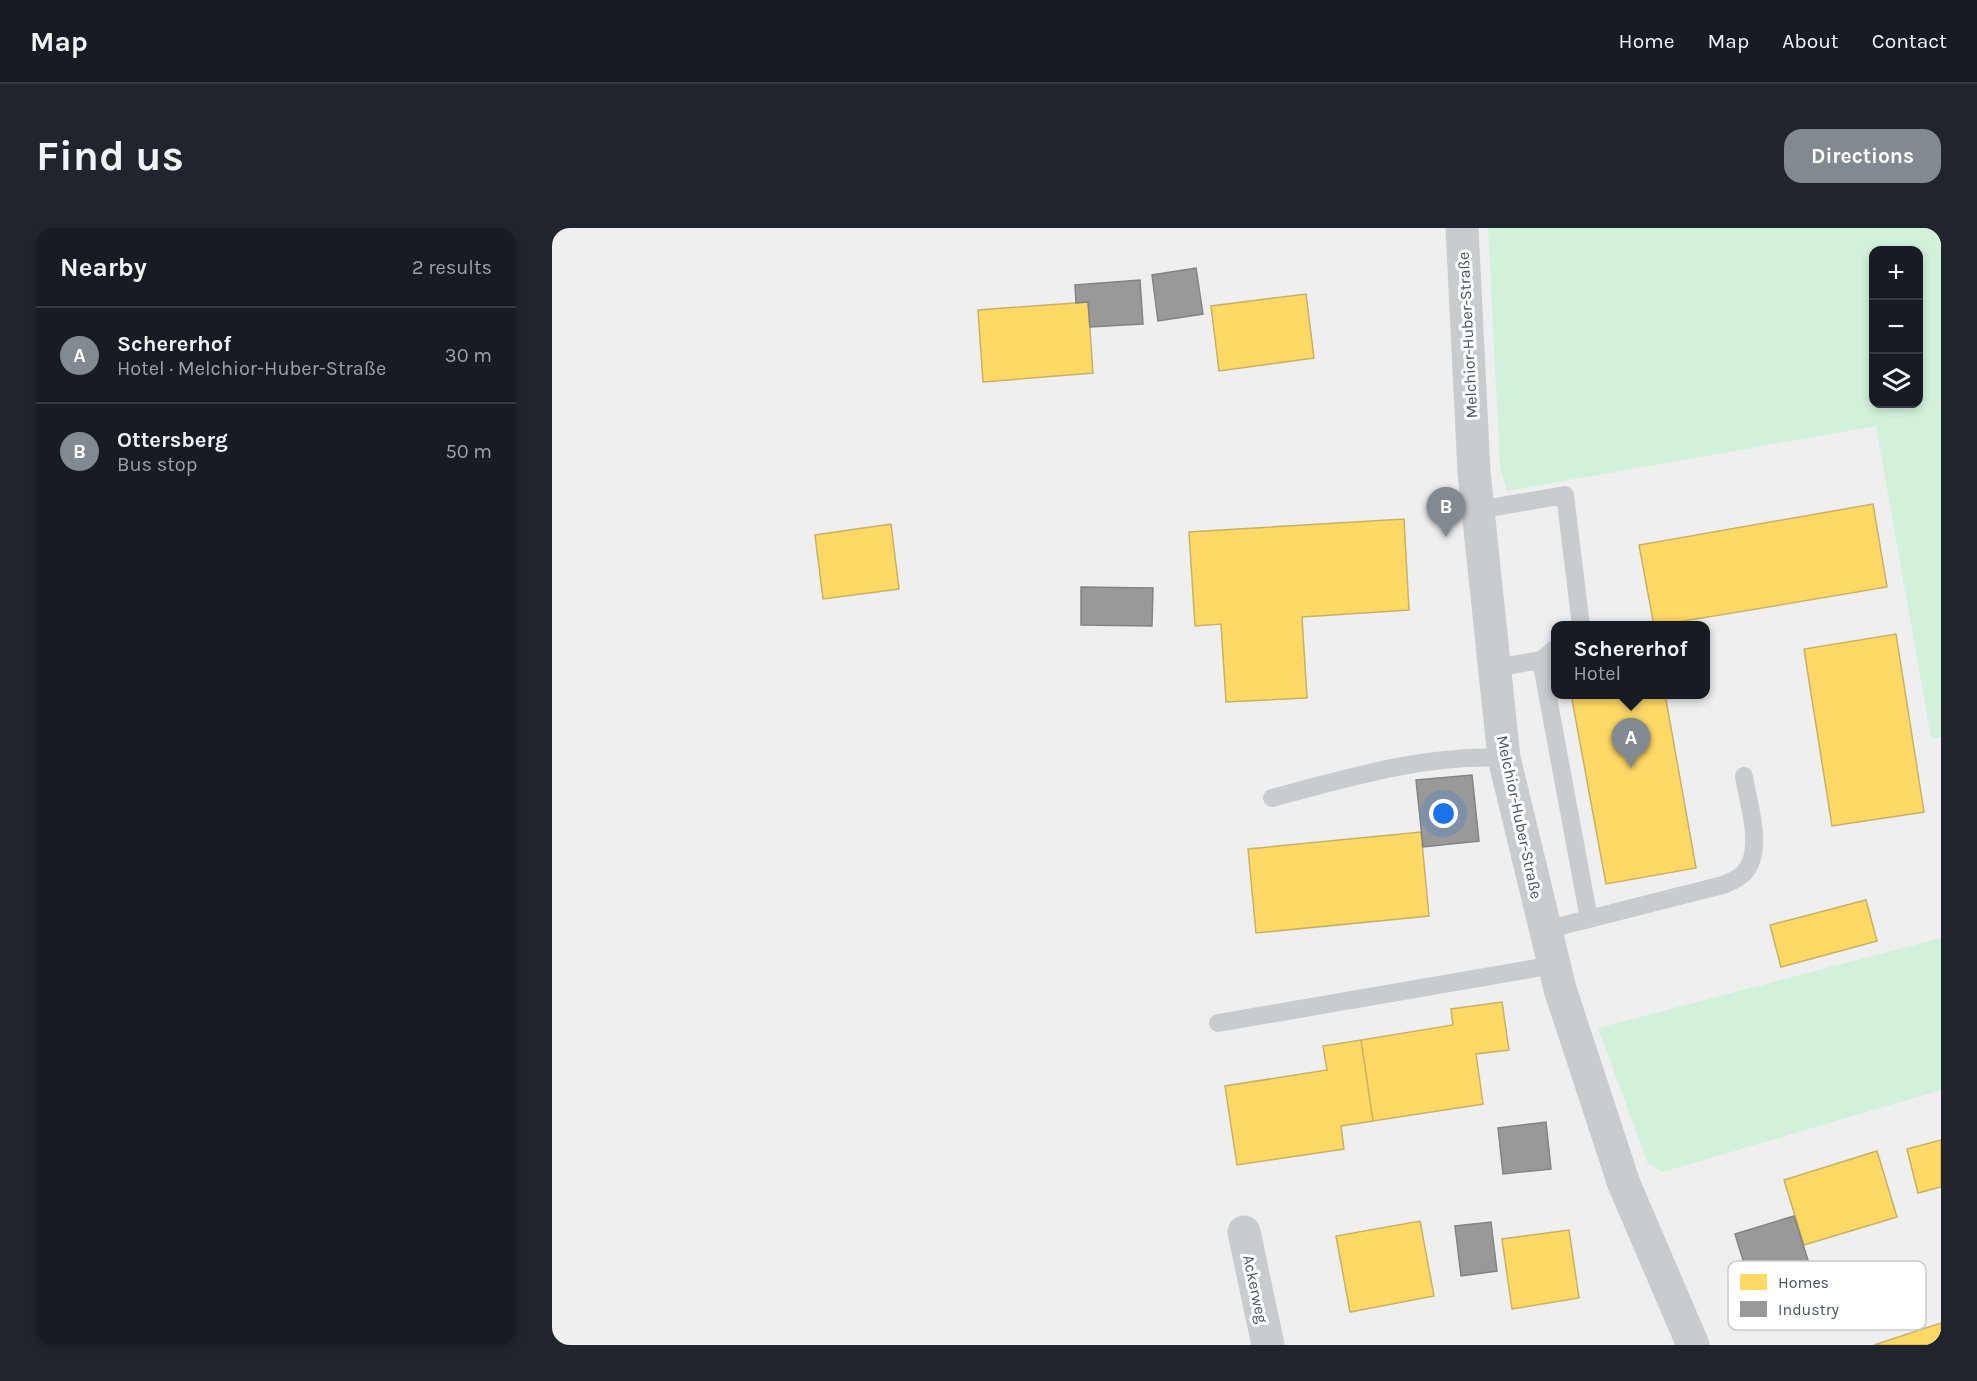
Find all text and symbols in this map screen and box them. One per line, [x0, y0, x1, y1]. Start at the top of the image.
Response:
text: Map [30, 25, 88, 58]
text: Home [1619, 29, 1675, 53]
text: Map [1708, 29, 1749, 53]
text: About [1782, 29, 1839, 53]
text: Contact [1872, 29, 1947, 53]
button: Directions [1784, 129, 1941, 183]
text: Find us [36, 131, 184, 181]
map controls [1869, 246, 1923, 408]
button: + [1869, 246, 1923, 300]
street label: Melchior-Huber-Straße [1454, 251, 1481, 419]
text: Nearby [60, 252, 147, 283]
text: 2 results [412, 256, 492, 279]
button: − [1869, 300, 1923, 354]
text: Schererhof [117, 331, 231, 357]
text: A [73, 344, 86, 367]
text: 30 m [445, 344, 492, 367]
button: layers [1869, 354, 1923, 408]
text: Hotel · Melchior-Huber-Straße [117, 357, 386, 380]
text: Ottersberg [117, 427, 228, 453]
text: B [73, 440, 86, 463]
text: 50 m [445, 440, 492, 463]
text: Bus stop [117, 453, 197, 476]
pin: B [1426, 488, 1466, 537]
popup [1551, 621, 1710, 699]
text: Schererhof [1573, 636, 1688, 662]
text: Hotel [1573, 662, 1621, 685]
pin: A [1612, 718, 1650, 768]
street label: Melchior-Huber-Straße [1493, 734, 1546, 901]
your location [1429, 799, 1458, 828]
street label: Ackerweg [1239, 1253, 1272, 1325]
legend [1728, 1261, 1926, 1330]
text: Homes [1778, 1273, 1829, 1292]
text: Industry [1778, 1300, 1840, 1319]

